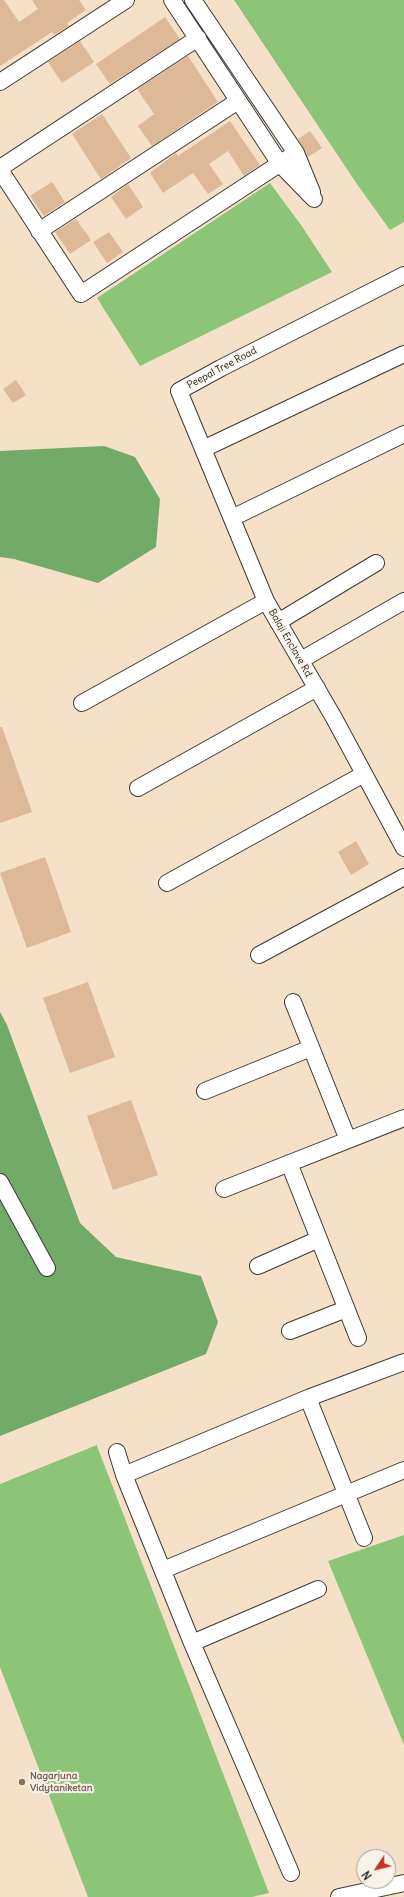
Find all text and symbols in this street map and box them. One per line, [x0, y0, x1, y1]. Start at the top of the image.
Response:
street label: Peepal Tree Road [185, 345, 259, 391]
street label: Balaji Enclave Rd [266, 607, 314, 679]
place label: Nagarjuna Vidytaniketan [30, 1770, 92, 1794]
marker: Nagarjuna Vidytaniketan [17, 1777, 27, 1787]
north arrow [356, 1849, 396, 1889]
text: N [359, 1868, 375, 1882]

